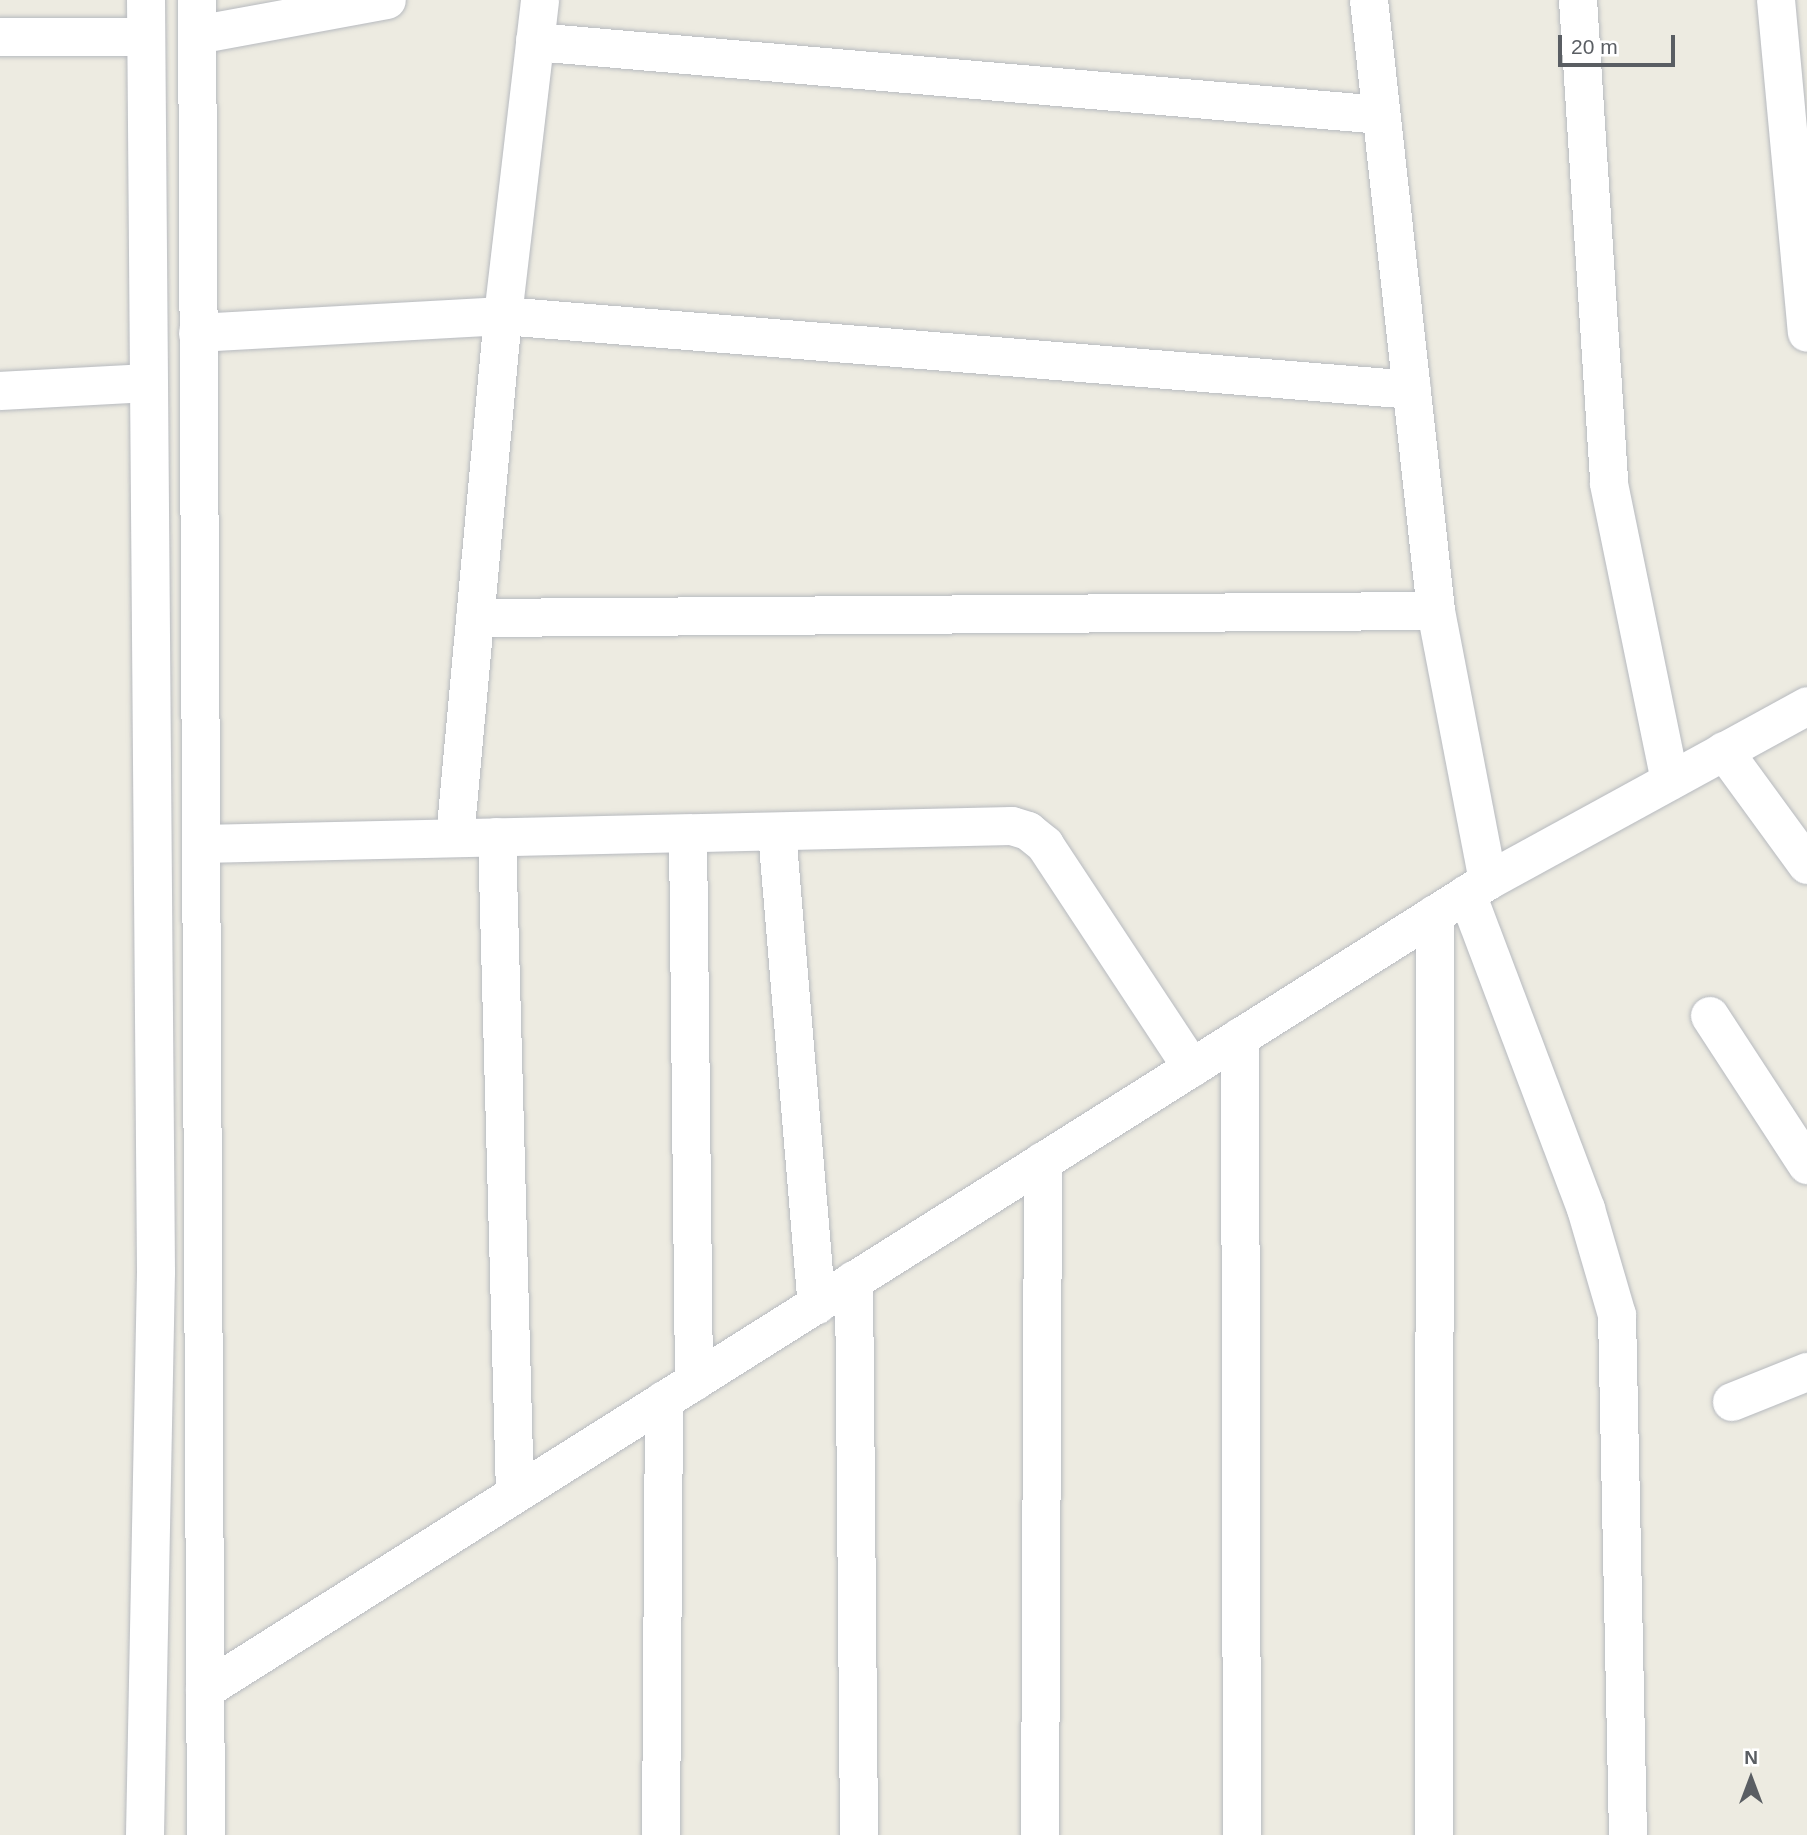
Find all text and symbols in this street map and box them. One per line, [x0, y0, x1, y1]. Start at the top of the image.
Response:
scale bar [1562, 21, 1679, 65]
text: 20 m [1571, 35, 1618, 58]
north arrow [1716, 1744, 1786, 1814]
text: N [1744, 1747, 1758, 1768]

